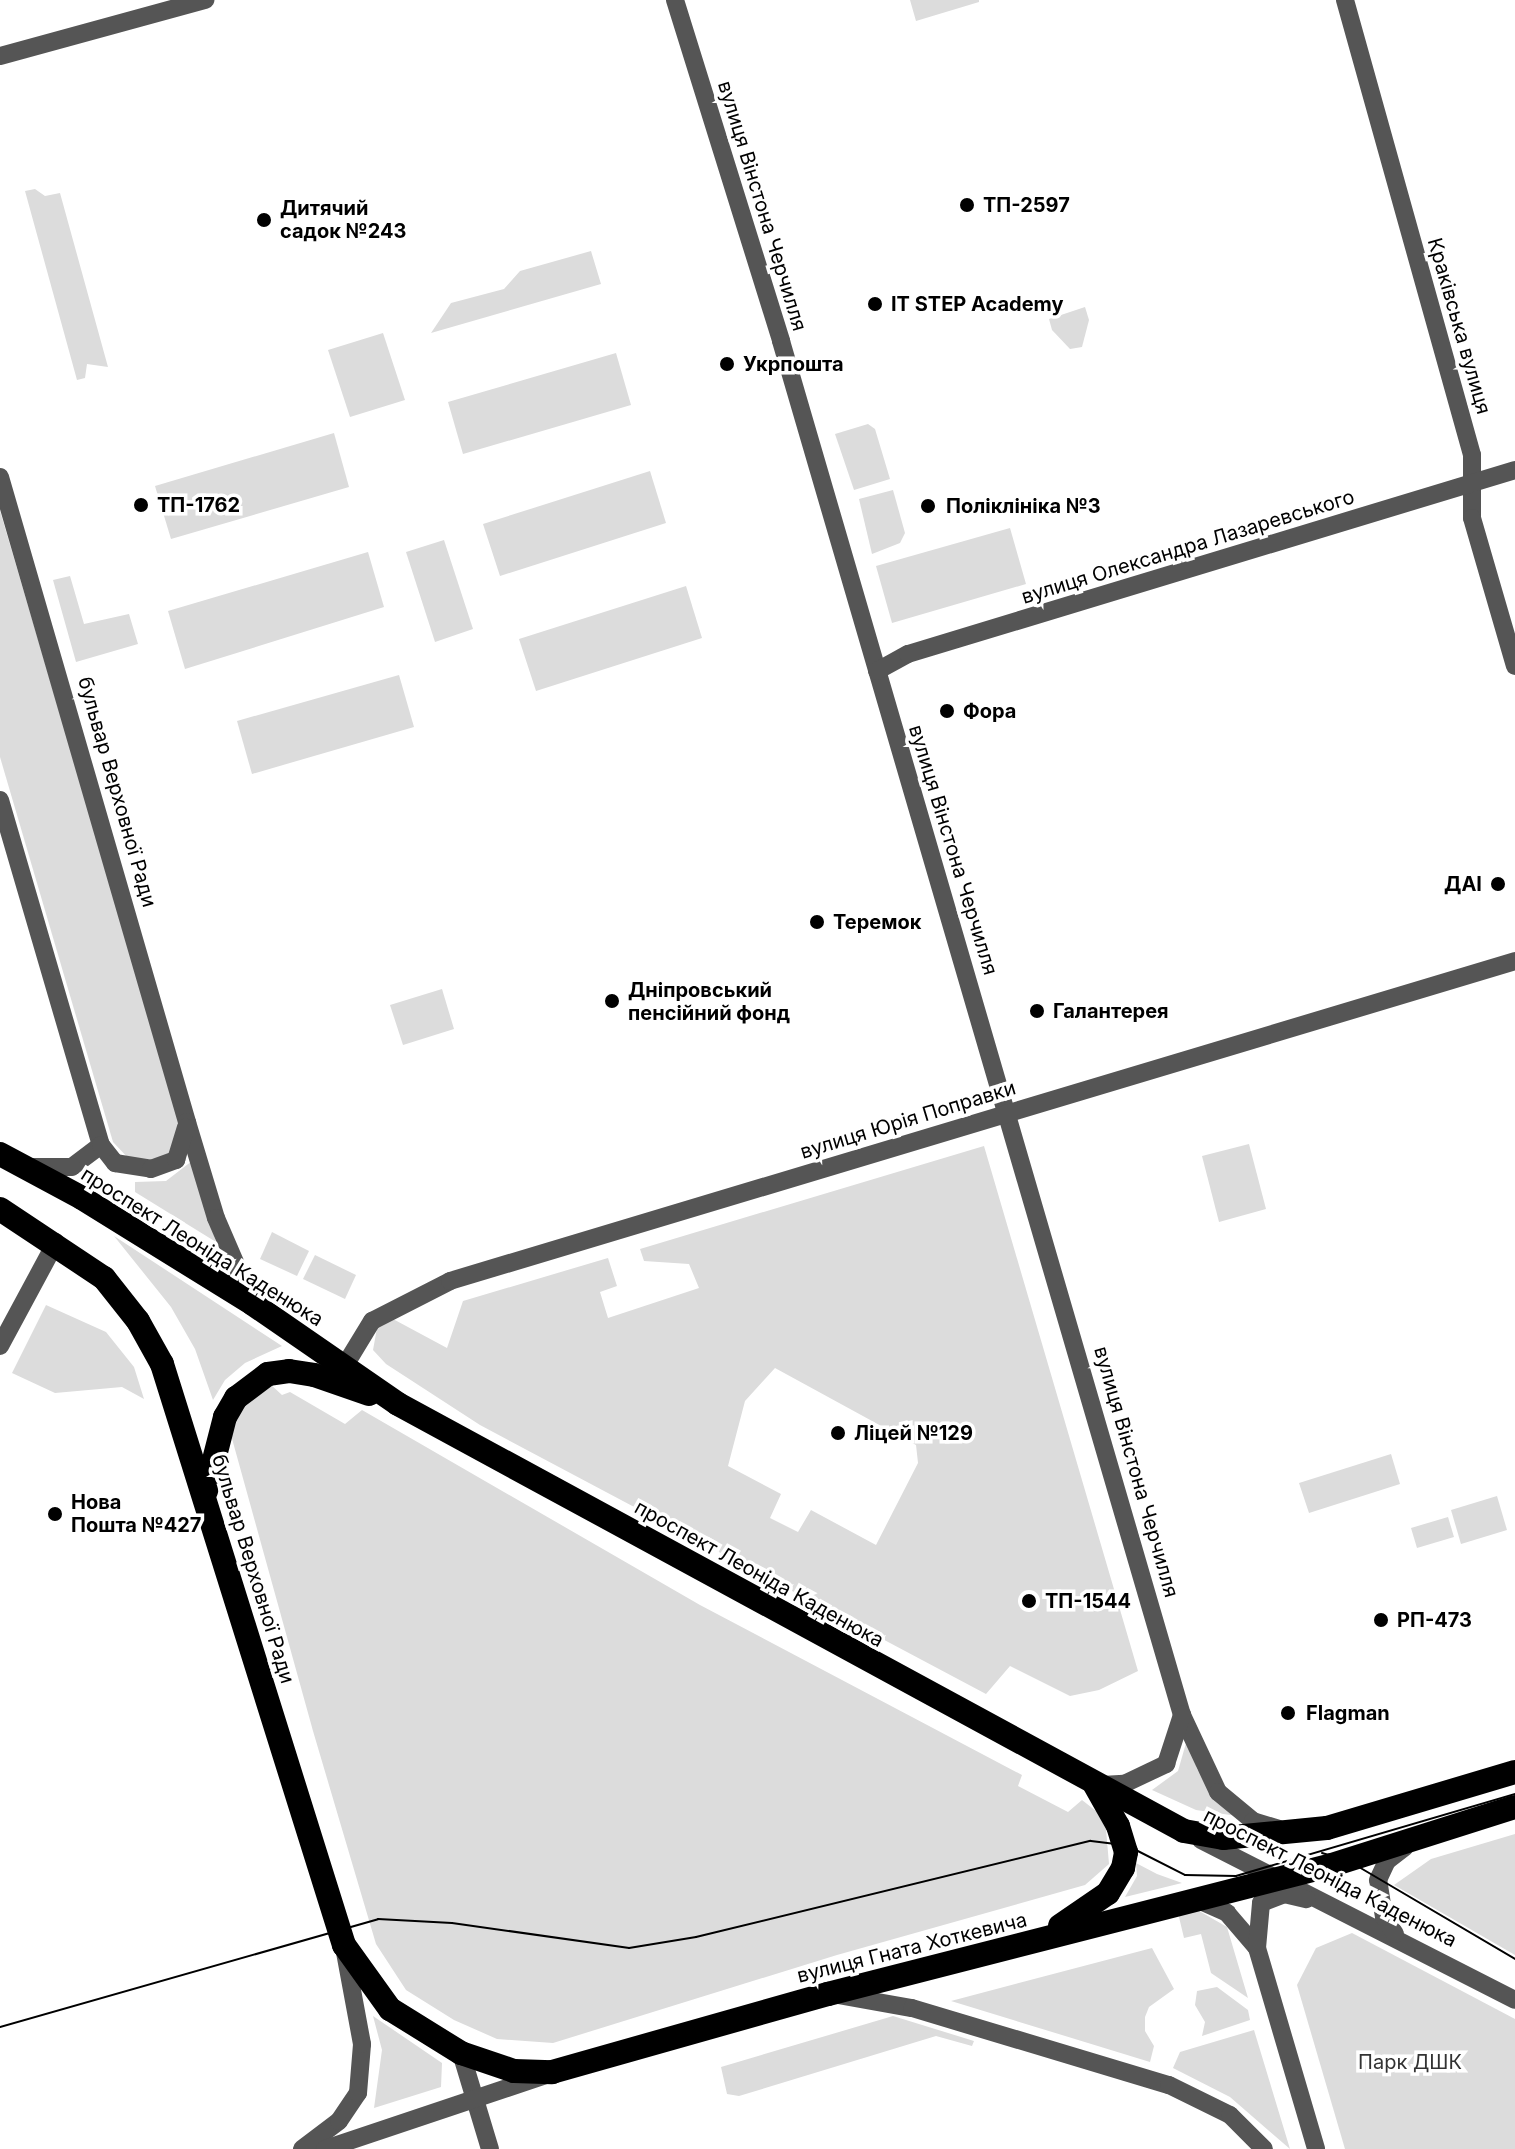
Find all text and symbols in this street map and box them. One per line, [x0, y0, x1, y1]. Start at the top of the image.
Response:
street label: вулиця Вінстона Черчилля [713, 78, 811, 334]
place label: ТП-2597 [983, 193, 1070, 217]
place label: Дитячий садок №243 [280, 196, 406, 243]
marker: ТП-2597 [958, 196, 976, 214]
marker: Дитячий садок №243 [255, 211, 273, 229]
street label: Краківська вулиця [1422, 235, 1496, 417]
place label: IT STEP Academy [891, 292, 1064, 316]
marker: IT STEP Academy [866, 295, 884, 313]
place label: Укрпошта [743, 352, 844, 376]
marker: Укрпошта [718, 355, 736, 373]
street label: вулиця Олександра Лазаревського [1019, 485, 1357, 609]
place label: ТП-1762 [157, 493, 240, 517]
place label: Поліклініка №3 [946, 494, 1101, 518]
marker: Поліклініка №3 [917, 495, 939, 517]
marker: ТП-1762 [132, 496, 150, 514]
street label: бульвар Верховної Ради [73, 674, 161, 910]
place label: Фора [963, 699, 1016, 723]
marker: Фора [938, 702, 956, 720]
street label: вулиця Вінстона Черчилля [904, 722, 1002, 978]
place label: ДАІ [1444, 872, 1482, 896]
marker: ДАІ [1489, 875, 1507, 893]
place label: Теремок [833, 910, 921, 934]
marker: Теремок [808, 913, 826, 931]
place label: Дніпровський пенсійний фонд [628, 978, 790, 1025]
marker: Дніпровський пенсійний фонд [603, 992, 621, 1010]
place label: Галантерея [1053, 999, 1169, 1023]
marker: Галантерея [1028, 1002, 1046, 1020]
street label: вулиця Юрія Поправки [797, 1076, 1019, 1164]
street label: проспект Леоніда Каденюка [77, 1162, 327, 1332]
street label: вулиця Вінстона Черчилля [1089, 1344, 1183, 1600]
place label: Ліцей №129 [854, 1421, 973, 1445]
marker: Ліцей №129 [829, 1424, 847, 1442]
street label: бульвар Верховної Ради [207, 1452, 299, 1686]
place label: Нова Пошта №427 [71, 1490, 201, 1537]
street label: проспект Леоніда Каденюка [630, 1495, 888, 1653]
marker: Нова Пошта №427 [46, 1505, 64, 1523]
place label: ТП-1544 [1045, 1589, 1131, 1613]
marker: ТП-1544 [1020, 1592, 1038, 1610]
place label: РП-473 [1397, 1608, 1472, 1632]
marker: РП-473 [1372, 1611, 1390, 1629]
place label: Flagman [1306, 1701, 1390, 1725]
marker: Flagman [1277, 1702, 1299, 1724]
street label: проспект Леоніда Каденюка [1199, 1804, 1461, 1952]
street label: вулиця Гната Хоткевича [795, 1908, 1029, 1988]
park label: Парк ДШК [1358, 2050, 1462, 2074]

